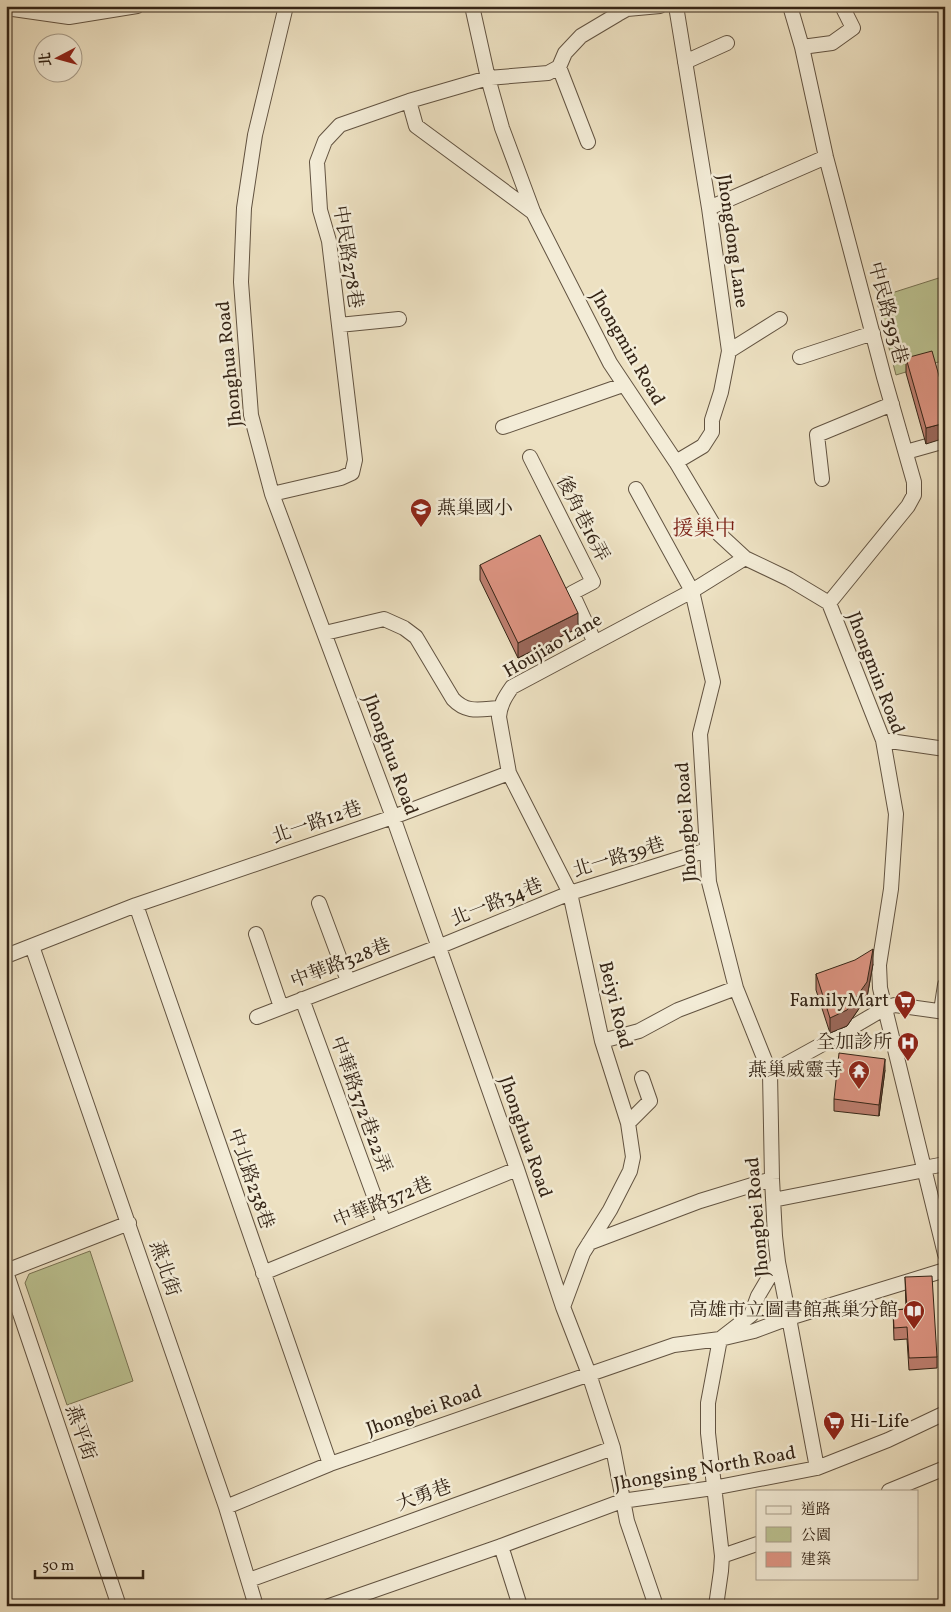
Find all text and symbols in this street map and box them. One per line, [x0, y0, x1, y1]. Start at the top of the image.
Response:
north arrow [32, 32, 82, 82]
text: 北 [36, 51, 57, 67]
street label: Jhongdong Lane [710, 172, 754, 310]
street label: 中民路278巷 [326, 204, 368, 310]
street label: 中民路393巷 [861, 259, 913, 367]
street label: Jhongmin Road [583, 285, 671, 411]
street label: Jhonghua Road [210, 300, 250, 428]
street label: 後角巷16弄 [549, 472, 615, 566]
place label: 燕巢國小 [437, 496, 513, 522]
school or university icon: 燕巢國小 [409, 497, 433, 528]
district label: 援巢中 [673, 515, 736, 544]
street label: Houjiao Lane [499, 607, 607, 685]
street label: Jhongmin Road [840, 608, 910, 738]
street label: Jhonghua Road [356, 691, 424, 819]
street label: Jhongbei Road [670, 761, 704, 883]
street label: 北一路12巷 [269, 795, 365, 851]
street label: 北一路39巷 [570, 832, 668, 884]
street label: 北一路34巷 [447, 873, 547, 933]
street label: 中華路328巷 [287, 933, 395, 995]
street label: Beiyi Road [592, 959, 638, 1051]
place label: FamilyMart [790, 988, 889, 1014]
supermarket icon: FamilyMart [893, 989, 917, 1020]
place label: 全加診所 [816, 1030, 892, 1056]
hospital icon: 全加診所 [896, 1031, 920, 1062]
street label: 中華路372巷22弄 [323, 1033, 397, 1177]
place label: 燕巢威靈寺 [748, 1058, 843, 1084]
temple icon: 燕巢威靈寺 [847, 1059, 871, 1090]
street label: Jhonghua Road [492, 1073, 558, 1201]
street label: 中北路238巷 [221, 1125, 279, 1233]
street label: Jhongbei Road [740, 1156, 776, 1278]
street label: 中華路372巷 [330, 1171, 436, 1235]
street label: 燕北街 [142, 1238, 186, 1300]
place label: 高雄市立圖書館燕巢分館 [689, 1298, 898, 1324]
library icon: 高雄市立圖書館燕巢分館 [902, 1299, 926, 1330]
street label: Jhongbei Road [363, 1379, 485, 1443]
street label: 燕平街 [58, 1402, 102, 1464]
place label: Hi-Life [850, 1409, 909, 1435]
supermarket icon: Hi-Life [822, 1410, 846, 1441]
street label: Jhongsing North Road [612, 1440, 798, 1498]
street label: 大勇巷 [393, 1474, 455, 1518]
legend [756, 1490, 918, 1580]
text: 道路 [801, 1500, 831, 1521]
text: 公園 [801, 1526, 831, 1547]
scale bar [35, 1547, 142, 1579]
text: 建築 [801, 1550, 831, 1571]
text: 50 m [42, 1556, 74, 1577]

